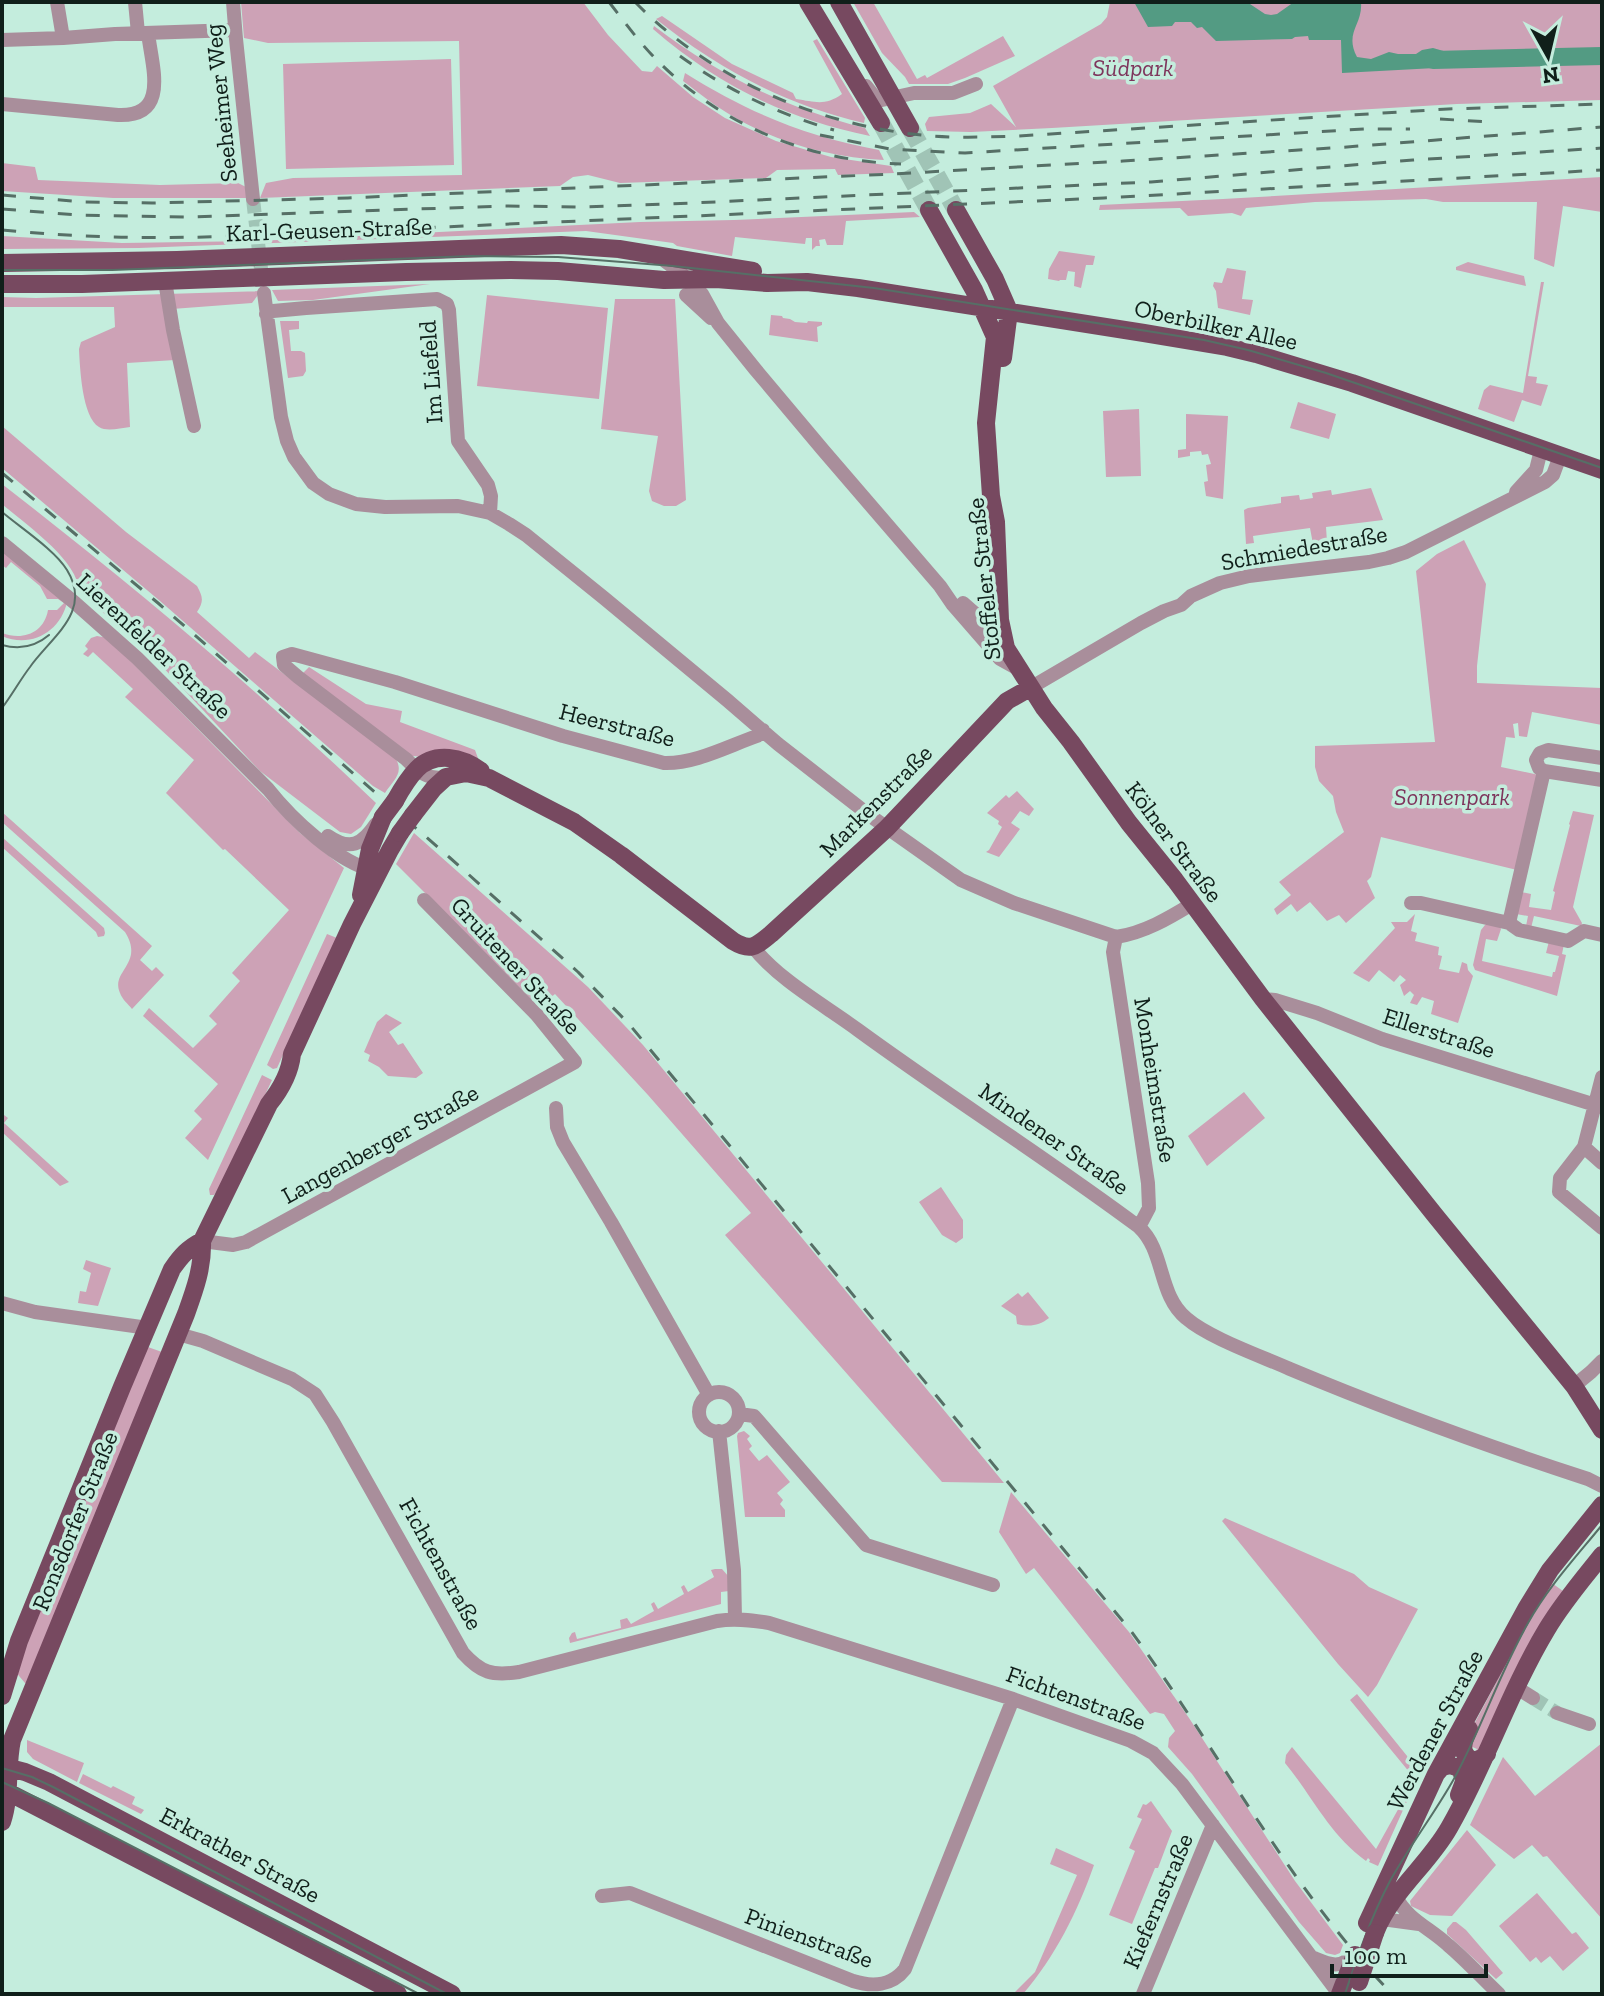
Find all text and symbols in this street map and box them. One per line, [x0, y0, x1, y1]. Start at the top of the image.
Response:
north arrow [1508, 16, 1588, 96]
street label: Seeheimer Weg [198, 23, 243, 184]
park label: Südpark [1093, 53, 1174, 82]
text: N [1540, 61, 1561, 90]
street label: Karl-Geusen-Straße [225, 211, 433, 248]
street label: Oberbilker Allee [1132, 293, 1300, 356]
street label: Im Liefeld [412, 320, 449, 425]
street label: Stoffeler Straße [961, 496, 1006, 662]
street label: Schmiedestraße [1218, 519, 1389, 576]
street label: Lierenfelder Straße [71, 566, 238, 725]
street label: Heerstraße [556, 696, 678, 753]
street label: Markenstraße [813, 738, 938, 863]
street label: Kölner Straße [1119, 775, 1229, 908]
park label: Sonnenpark [1394, 782, 1510, 811]
street label: Gruitener Straße [445, 891, 588, 1040]
street label: Monheimstraße [1128, 995, 1183, 1165]
street label: Ellerstraße [1379, 1001, 1499, 1064]
street label: Mindener Straße [974, 1076, 1135, 1201]
street label: Langenberger Straße [276, 1077, 483, 1210]
street label: Ronsdorfer Straße [25, 1427, 124, 1615]
street label: Fichtenstraße [393, 1493, 490, 1635]
street label: Werdener Straße [1380, 1645, 1489, 1815]
street label: Fichtenstraße [1002, 1659, 1150, 1736]
street label: Erkrather Straße [155, 1800, 325, 1909]
street label: Kiefernstraße [1116, 1829, 1199, 1973]
street label: Pinienstraße [741, 1901, 877, 1974]
scale bar [1332, 1928, 1486, 1978]
text: 100 m [1344, 1941, 1407, 1970]

